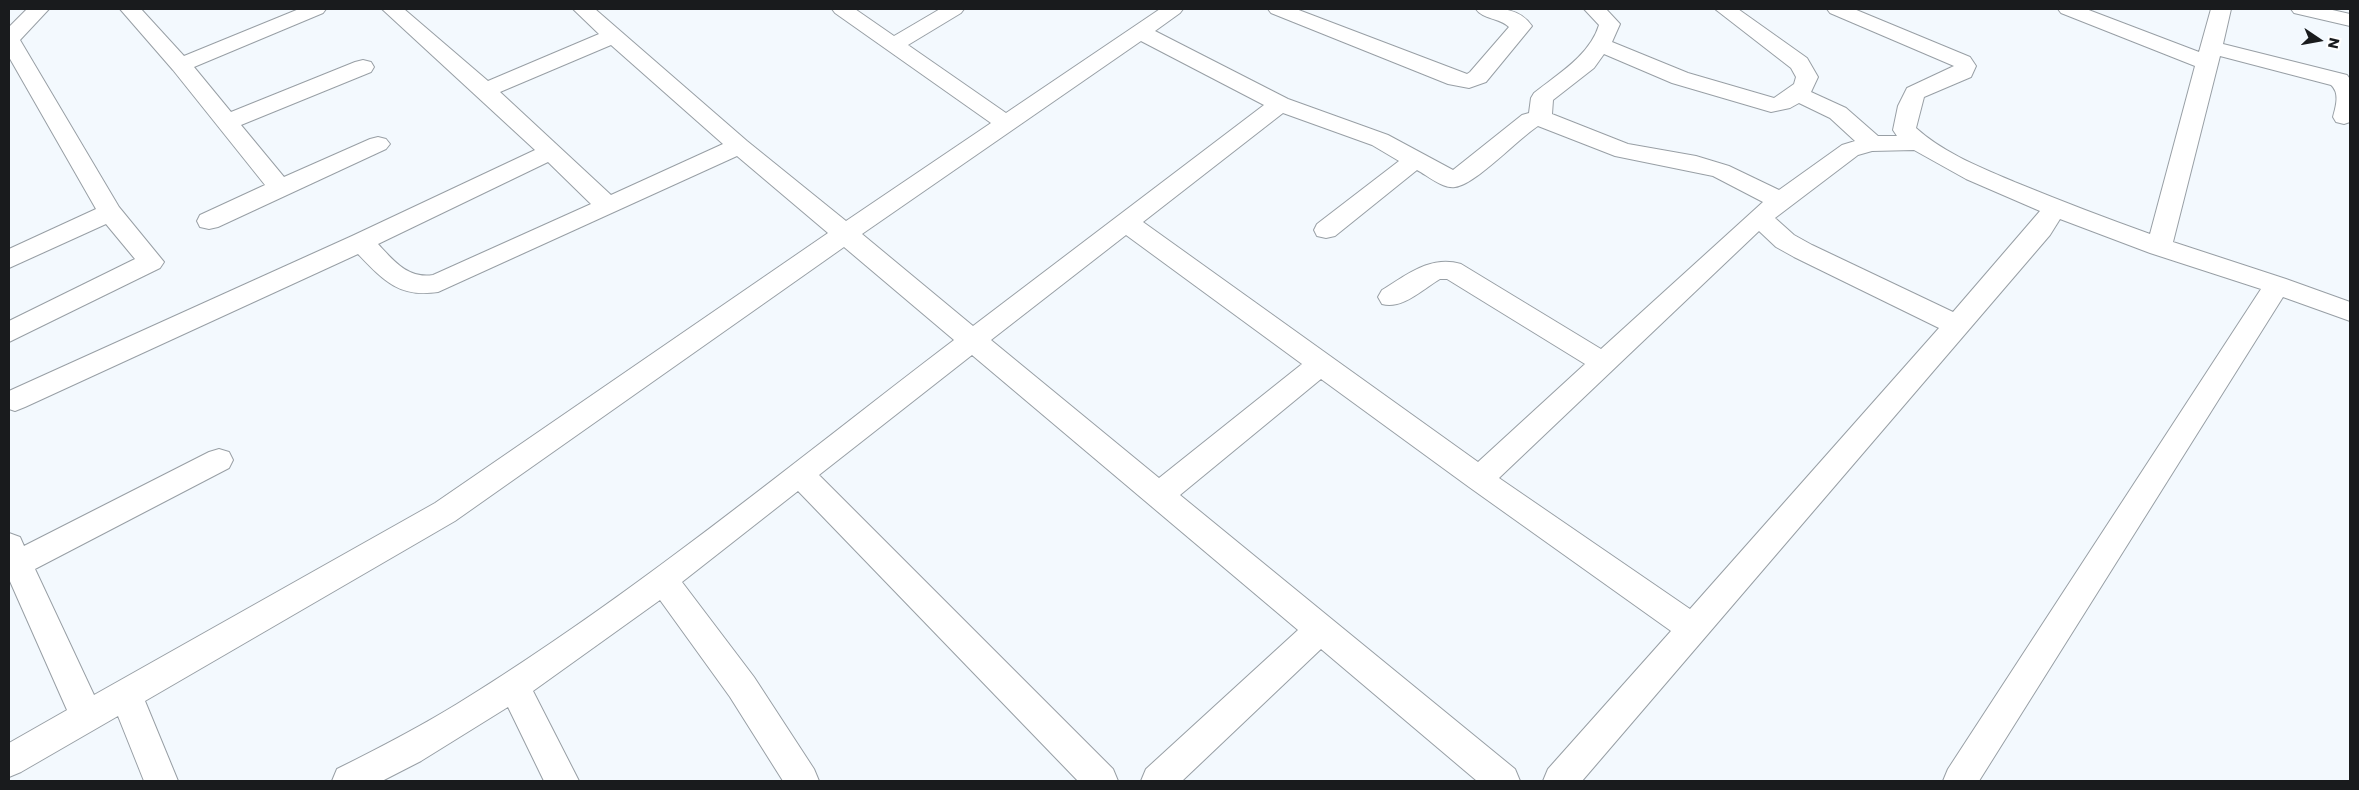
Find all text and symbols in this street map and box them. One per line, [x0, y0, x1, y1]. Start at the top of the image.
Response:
north arrow [2294, 15, 2344, 65]
text: N [2323, 36, 2345, 50]

